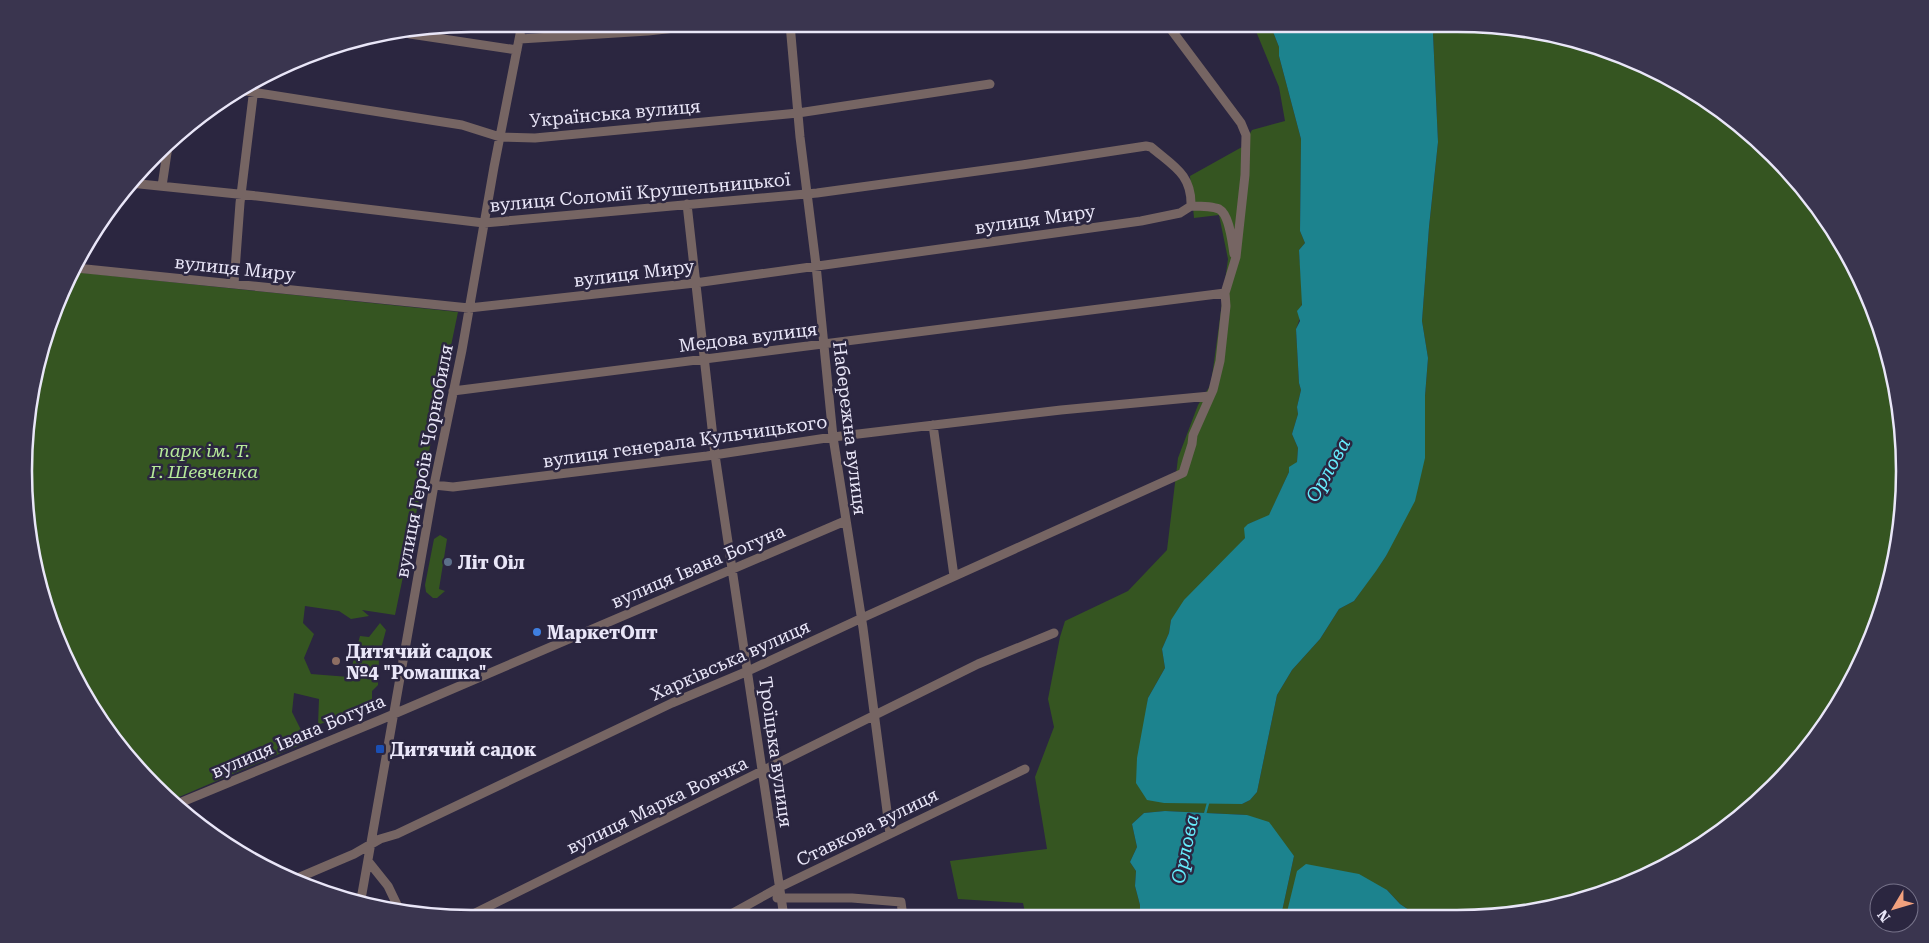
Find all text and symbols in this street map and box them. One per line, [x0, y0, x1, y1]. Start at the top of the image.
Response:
street label: Українська вулиця [529, 95, 701, 131]
street label: вулиця Соломії Крушельницької [489, 168, 792, 216]
street label: вулиця Миру [973, 200, 1097, 238]
street label: вулиця Миру [173, 251, 297, 285]
street label: вулиця Миру [572, 255, 696, 291]
street label: Медова вулиця [678, 318, 818, 356]
street label: Набережна вулиця [829, 340, 871, 516]
street label: вулиця Героїв Чорнобиля [391, 342, 457, 580]
street label: вулиця генерала Кульчицького [541, 411, 829, 471]
water label: Орлова [1301, 434, 1355, 506]
park label: парк ім. Т. Г. Шевченка [149, 440, 258, 482]
street label: вулиця Івана Богуна [608, 520, 788, 612]
place label: Літ Оіл [458, 552, 525, 573]
marker: Літ Оіл [442, 556, 454, 568]
street label: Харківська вулиця [647, 615, 813, 705]
place label: МаркетОпт [547, 622, 658, 643]
marker: МаркетОпт [531, 626, 543, 638]
place label: Дитячий садок №4 "Ромашка" [346, 641, 493, 683]
marker: Дитячий садок №4 "Ромашка" [330, 655, 342, 667]
street label: Троїцька вулиця [755, 675, 797, 829]
street label: вулиця Івана Богуна [208, 690, 388, 782]
place label: Дитячий садок [390, 739, 537, 760]
marker: Дитячий садок [374, 743, 386, 755]
street label: вулиця Марка Вовчка [563, 752, 751, 858]
street label: Ставкова вулиця [793, 784, 941, 870]
water label: Орлова [1166, 812, 1204, 886]
north arrow [1869, 883, 1919, 933]
text: N [1874, 907, 1893, 925]

